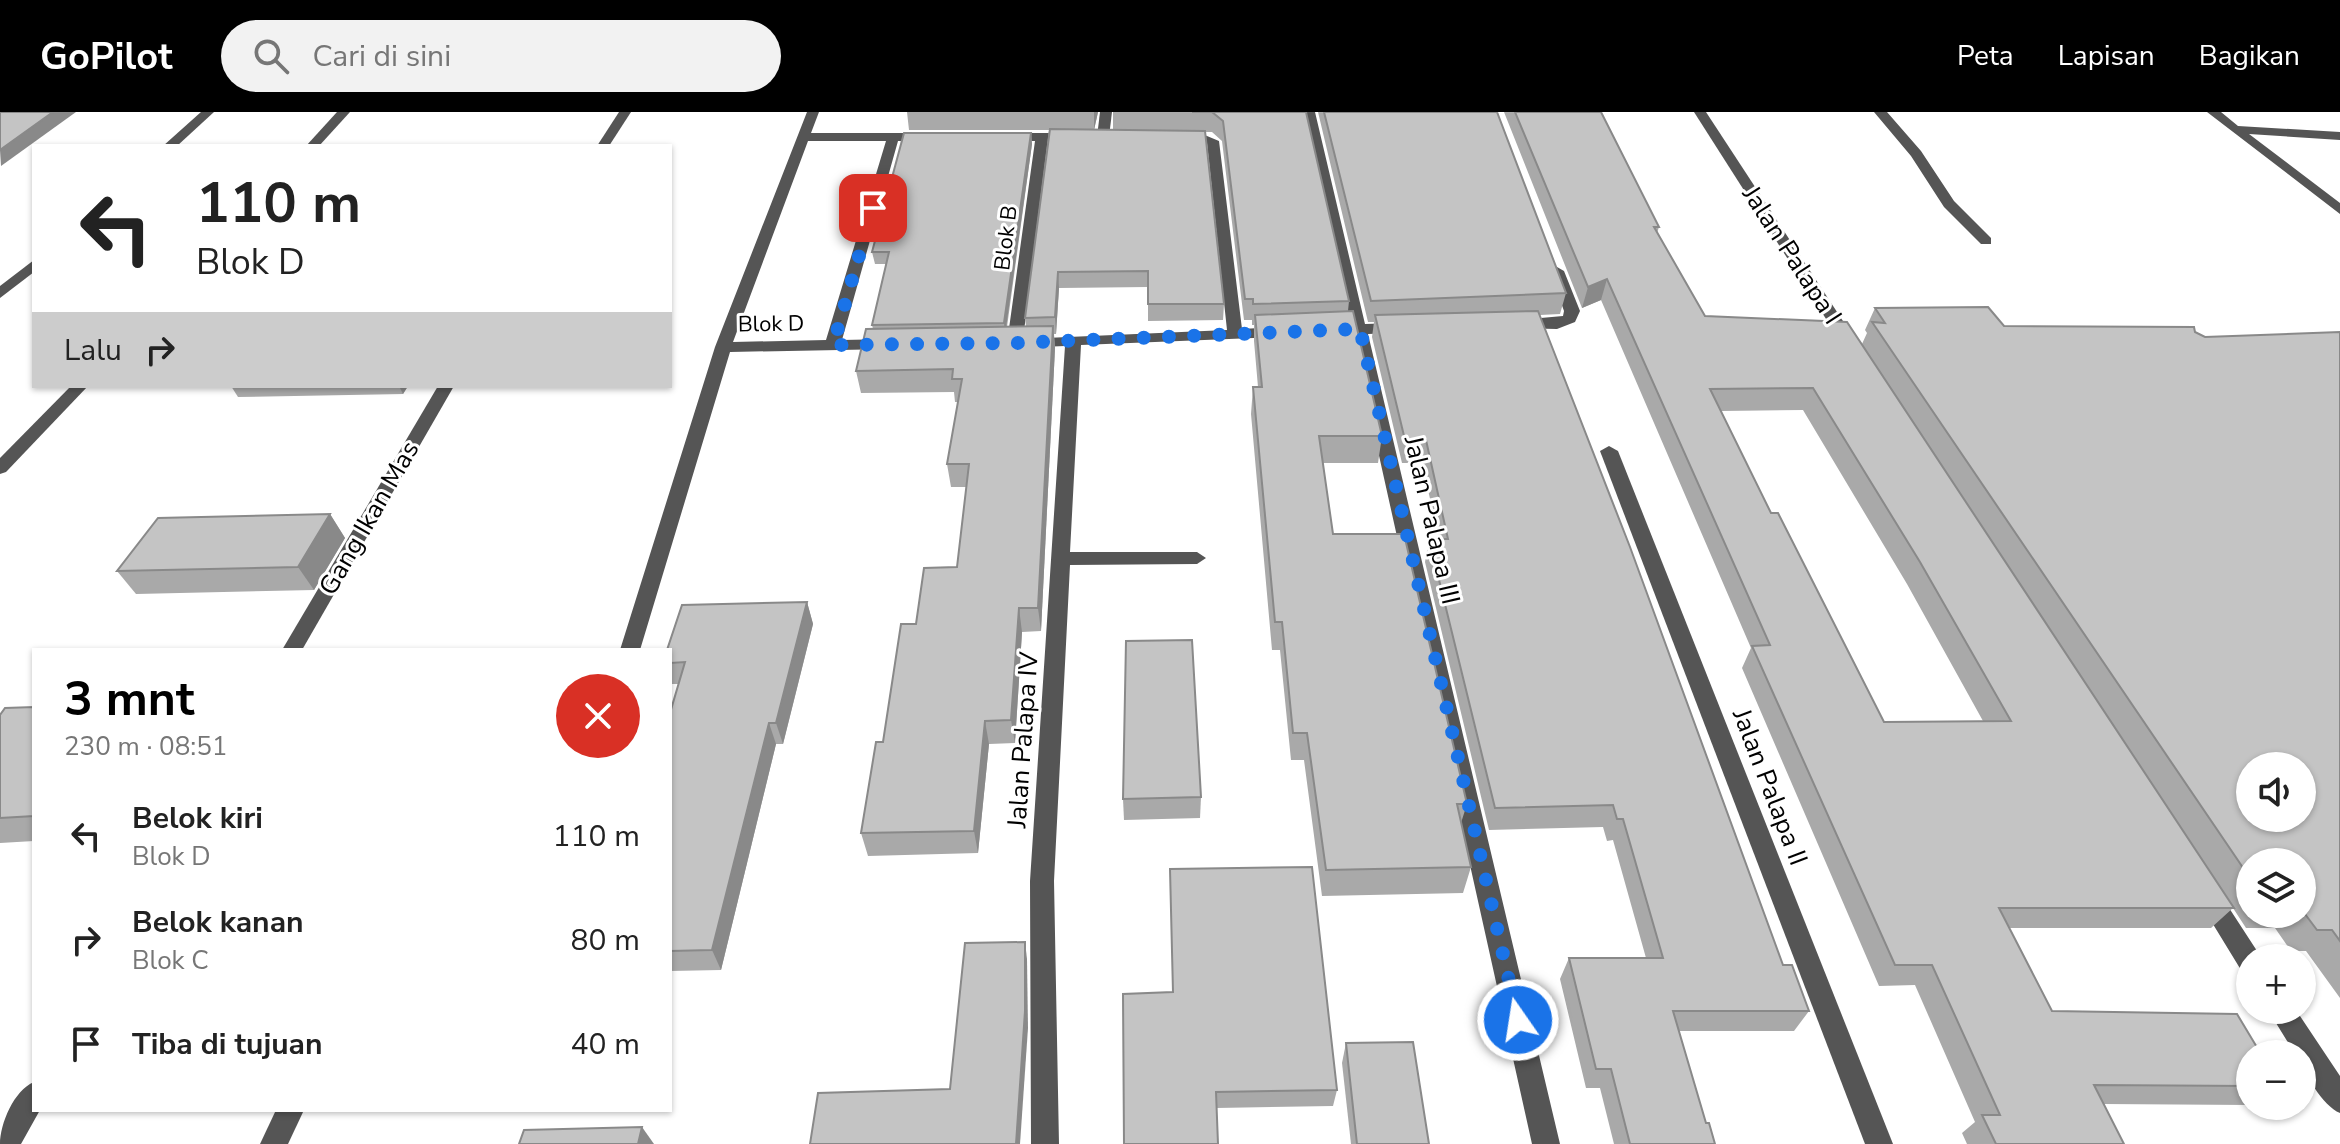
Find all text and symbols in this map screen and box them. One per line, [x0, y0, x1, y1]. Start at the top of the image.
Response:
search box [221, 20, 781, 92]
text: GoPilot [40, 31, 173, 82]
icon: search [249, 34, 293, 78]
text: Cari di sini [313, 36, 451, 77]
text: Peta [1957, 37, 2014, 75]
text: Lapisan [2058, 37, 2155, 75]
text: Bagikan [2199, 37, 2300, 75]
text: 110 m [196, 165, 361, 242]
pin [839, 174, 907, 242]
icon: left [64, 176, 168, 280]
street label: Jalan Palapa I [1734, 178, 1850, 331]
icon: arrive [851, 186, 895, 230]
street label: Blok B [987, 204, 1025, 272]
text: Blok D [196, 238, 305, 287]
street label: Blok D [738, 308, 804, 340]
icon: right [138, 328, 182, 372]
text: Lalu [64, 330, 122, 371]
street label: Jalan Palapa III [1395, 431, 1468, 608]
street label: Gang Ikan Mas [311, 435, 427, 601]
street label: Jalan Palapa IV [999, 651, 1047, 830]
text: 3 mnt [64, 666, 194, 732]
button: close [556, 674, 640, 758]
street label: Jalan Palapa II [1724, 703, 1816, 870]
text: 230 m · 08:51 [64, 729, 227, 764]
map controls [2236, 752, 2316, 1120]
button: sound [2236, 752, 2316, 832]
text: Belok kiri [132, 798, 263, 839]
icon: left [64, 814, 108, 858]
text: 110 m [553, 816, 640, 857]
text: Blok D [132, 839, 211, 874]
button: layers [2236, 848, 2316, 928]
text: Belok kanan [132, 902, 304, 943]
icon: right [64, 918, 108, 962]
text: 80 m [571, 920, 640, 961]
text: Blok C [132, 943, 209, 978]
button: + [2236, 944, 2316, 1024]
position arrow [1476, 978, 1560, 1062]
icon: arrive [64, 1022, 108, 1066]
text: Tiba di tujuan [132, 1024, 323, 1065]
text: 40 m [571, 1024, 640, 1065]
button: − [2236, 1040, 2316, 1120]

